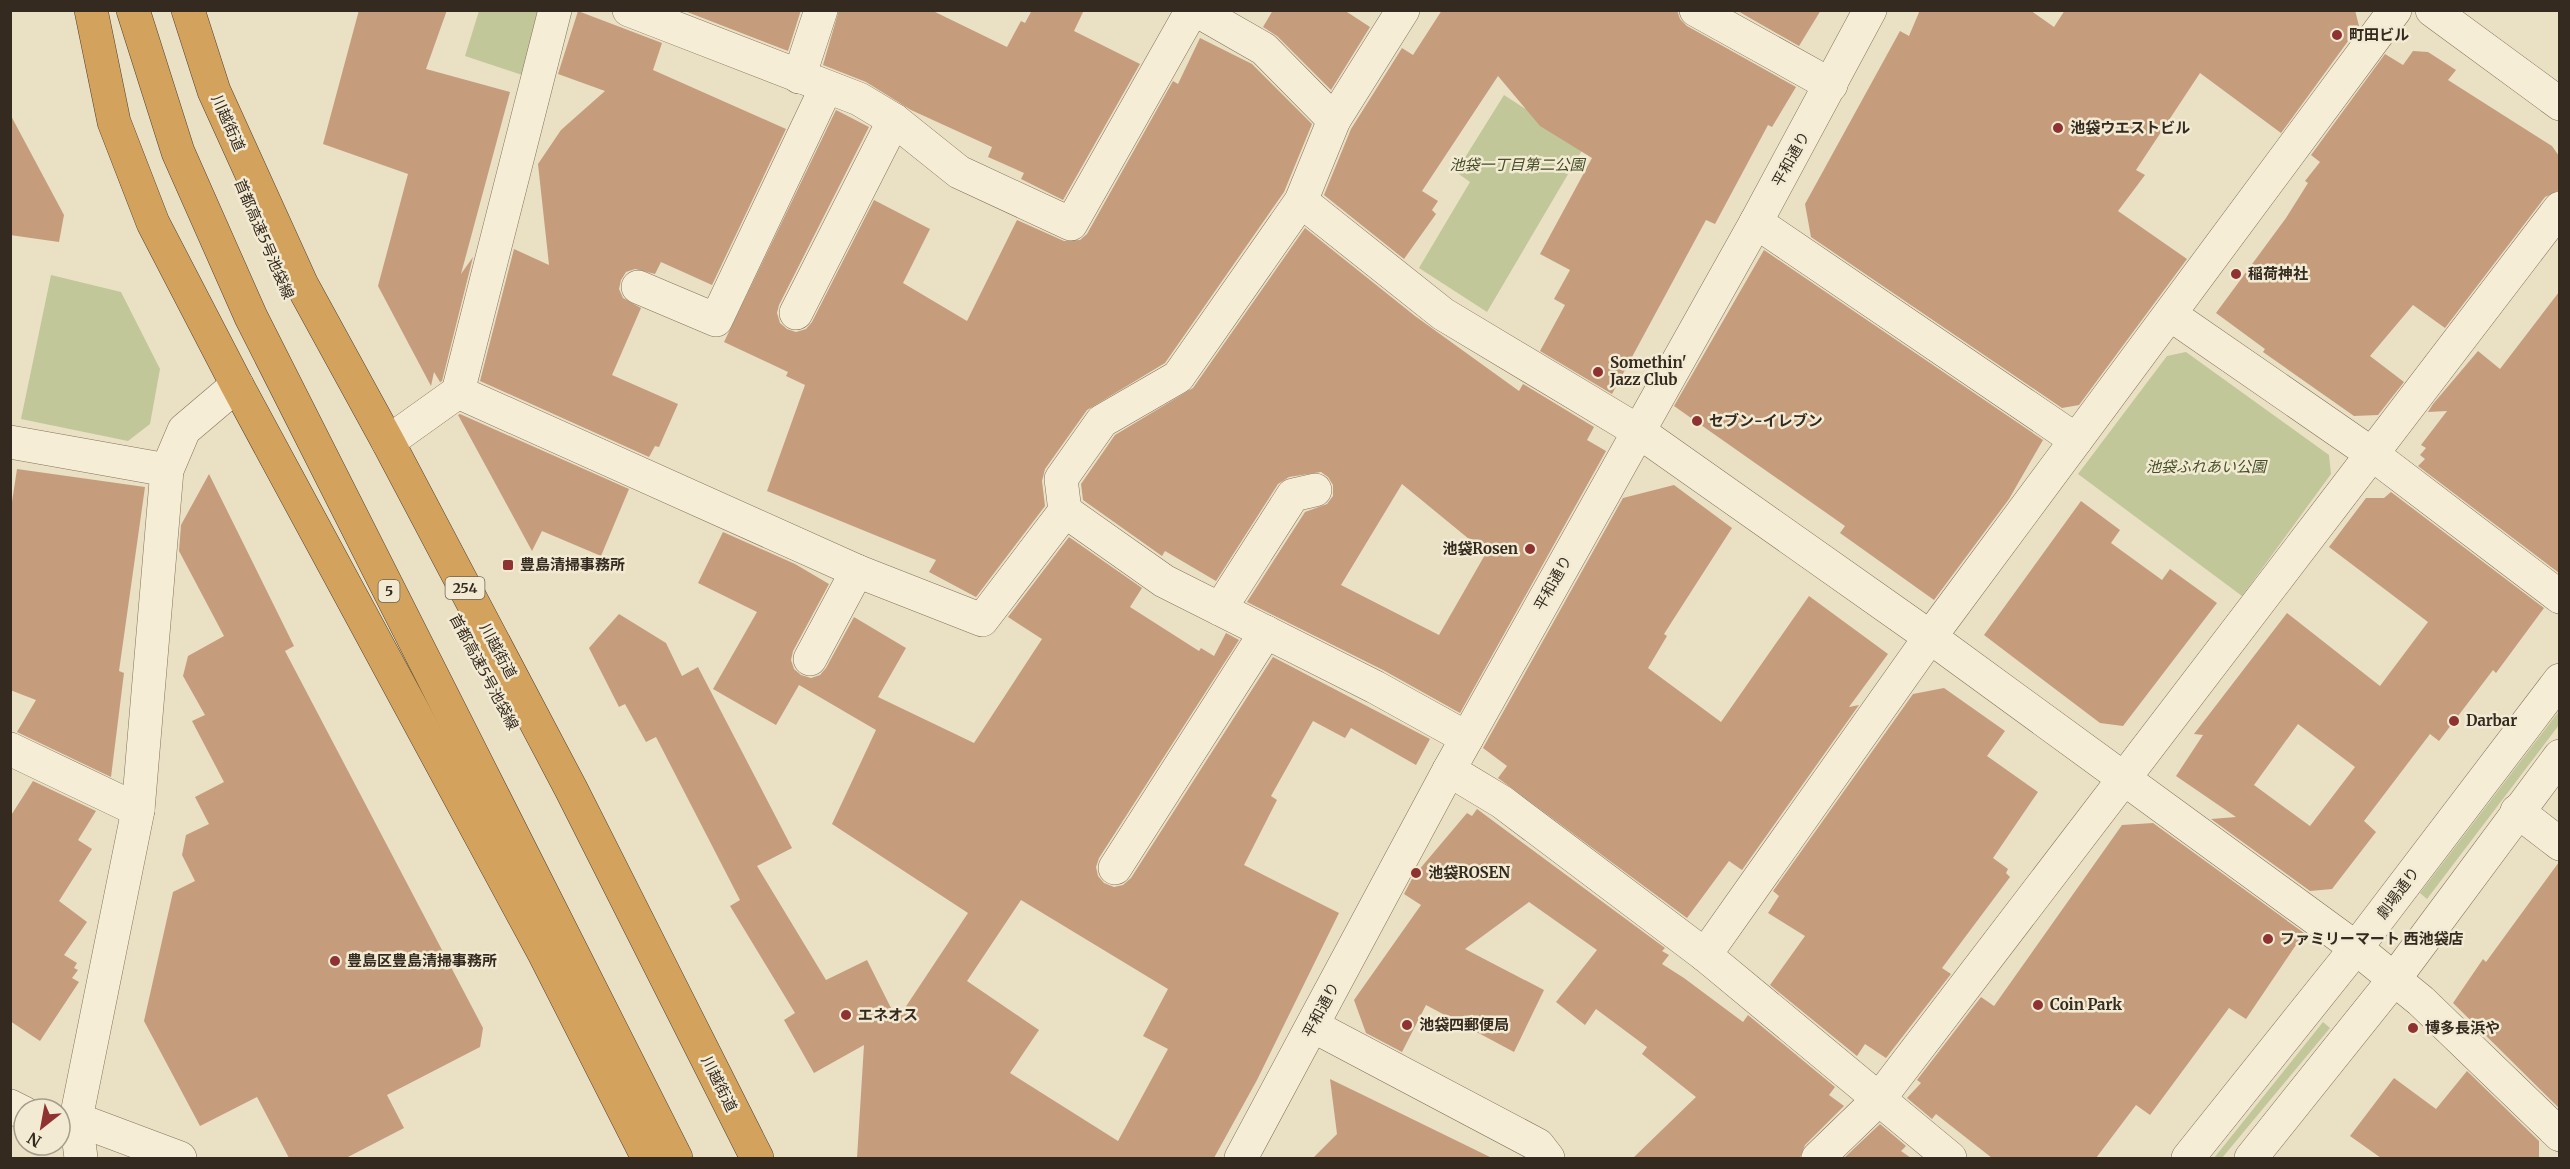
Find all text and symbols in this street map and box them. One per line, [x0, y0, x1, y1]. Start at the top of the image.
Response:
place label: 町田ビル [2349, 25, 2409, 44]
marker: 町田ビル [2330, 28, 2344, 42]
street label: 川越街道 [208, 92, 249, 154]
place label: 池袋ウエストビル [2070, 118, 2190, 137]
marker: 池袋ウエストビル [2051, 121, 2065, 135]
street label: 平和通り [1768, 128, 1813, 190]
park label: 池袋一丁目第二公園 [1449, 155, 1586, 174]
street label: 首都高速5号池袋線 [231, 176, 298, 302]
place label: 稲荷神社 [2248, 264, 2308, 283]
marker: 稲荷神社 [2229, 267, 2243, 281]
place label: Somethin' Jazz Club [1609, 353, 1686, 389]
marker: Somethin' Jazz Club [1591, 365, 1605, 379]
place label: セブン-イレブン [1709, 411, 1823, 430]
marker: セブン-イレブン [1690, 414, 1704, 428]
park label: 池袋ふれあい公園 [2146, 457, 2268, 476]
place label: 池袋Rosen [1442, 539, 1518, 558]
marker: 池袋Rosen [1523, 542, 1537, 556]
street label: 平和通り [1530, 552, 1575, 614]
place label: 豊島清掃事務所 [520, 555, 625, 574]
marker: 豊島清掃事務所 [501, 558, 515, 572]
road number: 254 [446, 577, 484, 599]
road number: 5 [378, 580, 400, 602]
street label: 首都高速5号池袋線 [446, 610, 523, 733]
street label: 川越街道 [476, 620, 521, 682]
place label: Darbar [2466, 711, 2517, 730]
marker: Darbar [2447, 714, 2461, 728]
place label: 池袋ROSEN [1428, 863, 1510, 882]
street label: 劇場通り [2372, 863, 2423, 922]
marker: 池袋ROSEN [1409, 866, 1423, 880]
place label: ファミリーマート 西池袋店 [2280, 929, 2464, 948]
marker: ファミリーマート 西池袋店 [2261, 932, 2275, 946]
place label: 豊島区豊島清掃事務所 [347, 951, 497, 970]
marker: 豊島区豊島清掃事務所 [328, 954, 342, 968]
street label: 平和通り [1298, 979, 1343, 1041]
place label: Coin Park [2050, 995, 2122, 1014]
marker: Coin Park [2031, 998, 2045, 1012]
place label: エネオス [858, 1005, 918, 1024]
marker: エネオス [839, 1008, 853, 1022]
place label: 池袋四郵便局 [1419, 1015, 1509, 1034]
marker: 池袋四郵便局 [1400, 1018, 1414, 1032]
place label: 博多長浜や [2425, 1018, 2500, 1037]
marker: 博多長浜や [2406, 1021, 2420, 1035]
street label: 川越街道 [697, 1053, 742, 1115]
north arrow [12, 1097, 72, 1157]
text: N [23, 1128, 45, 1152]

